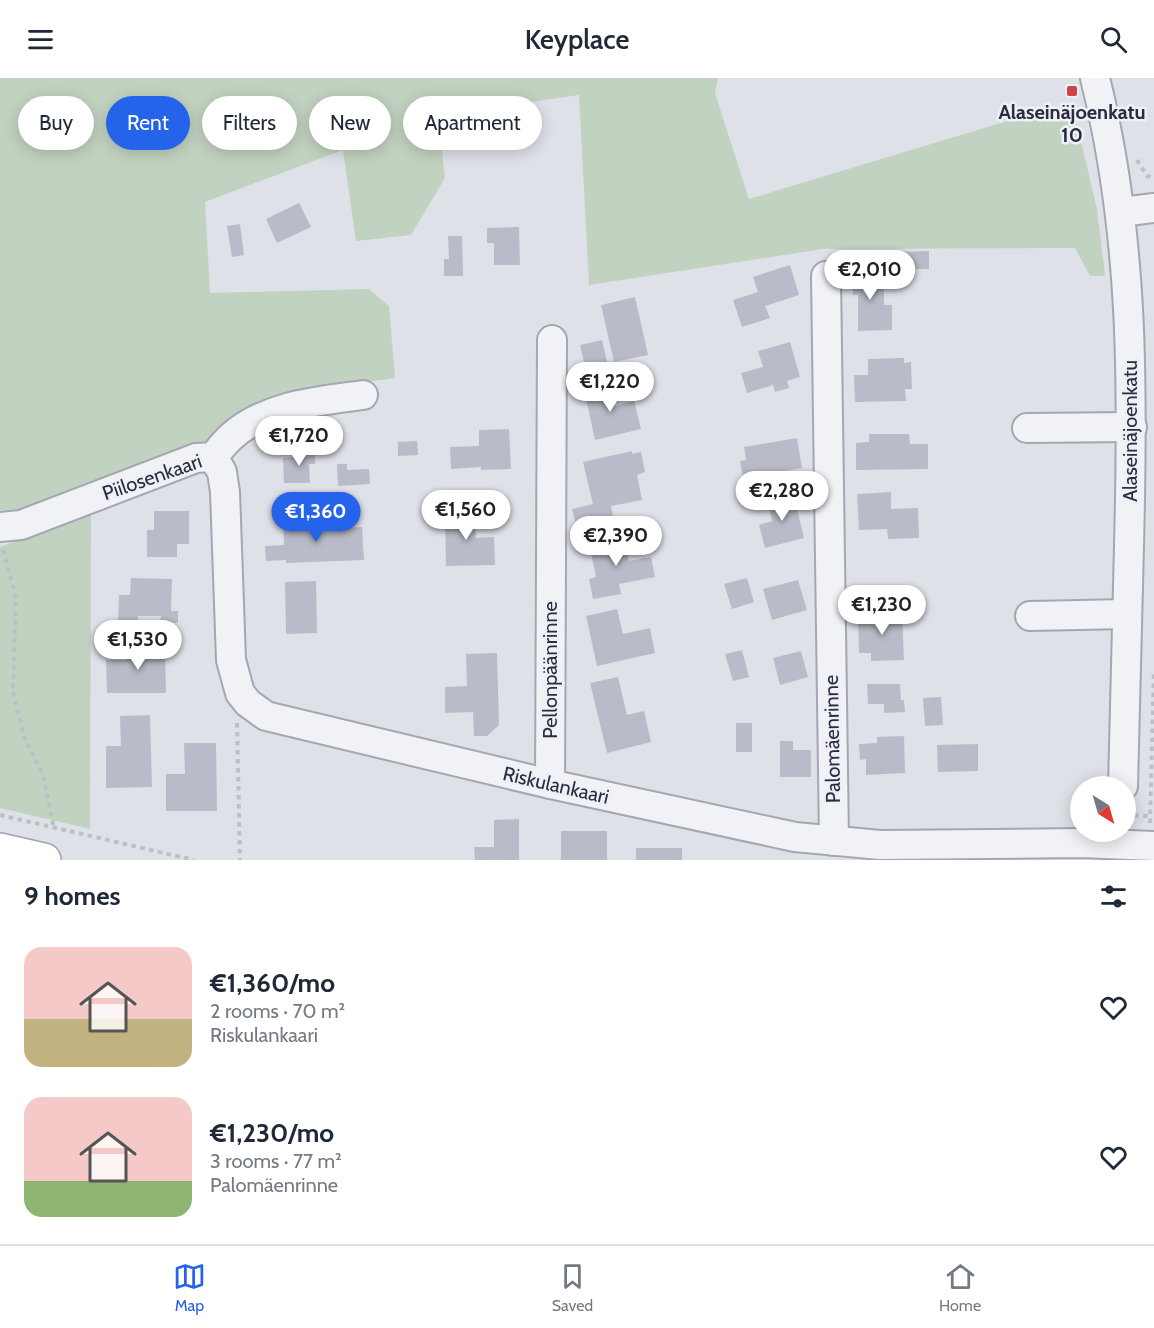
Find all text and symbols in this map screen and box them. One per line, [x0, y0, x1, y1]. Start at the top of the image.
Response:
icon: menu [24, 23, 57, 56]
text: Keyplace [525, 23, 629, 56]
icon: search [1097, 23, 1130, 56]
marker: Alaseinäjoenkatu 10 [1065, 84, 1079, 98]
chip: Buy [18, 96, 94, 150]
chip: Rent [106, 96, 190, 150]
chip: Filters [202, 96, 297, 150]
chip: New [309, 96, 391, 150]
chip: Apartment [403, 96, 542, 150]
place label: Alaseinäjoenkatu 10 [999, 100, 1145, 147]
pin: €2,010 [821, 250, 919, 301]
text: €2,010 [838, 257, 902, 281]
street label: Alaseinäjoenkatu [1118, 360, 1142, 502]
pin: €1,220 [561, 362, 659, 413]
text: €1,220 [580, 369, 640, 393]
pin: €1,720 [250, 416, 348, 467]
text: €1,720 [269, 423, 329, 447]
street label: Piilosenkaari [99, 449, 205, 505]
pin: €2,280 [733, 471, 831, 522]
text: €2,280 [750, 478, 814, 502]
pin: €1,560 [417, 490, 515, 541]
pin: €1,360 [267, 492, 365, 543]
text: €1,560 [436, 497, 496, 521]
text: €1,360 [286, 499, 346, 523]
pin: €2,390 [567, 516, 665, 567]
text: €2,390 [584, 523, 648, 547]
pin: €1,230 [833, 585, 931, 636]
text: €1,230 [852, 592, 912, 616]
street label: Pellonpäänrinne [538, 601, 562, 739]
pin: €1,530 [89, 620, 187, 671]
text: €1,530 [108, 627, 168, 651]
street label: Palomäenrinne [819, 675, 845, 803]
street label: Riskulankaari [501, 761, 611, 809]
north arrow [1070, 776, 1136, 842]
map controls [1070, 776, 1136, 842]
text: 9 homes [24, 880, 121, 912]
icon: filters [1097, 880, 1130, 913]
text: €1,360/mo [210, 967, 335, 999]
icon: home [72, 971, 144, 1043]
icon: heart [1097, 991, 1130, 1024]
text: 2 rooms · 70 m² [210, 999, 345, 1023]
text: Riskulankaari [210, 1023, 318, 1047]
text: €1,230/mo [210, 1117, 334, 1149]
icon: home [72, 1121, 144, 1193]
icon: heart [1097, 1141, 1130, 1174]
text: 3 rooms · 77 m² [210, 1149, 342, 1173]
text: Palomäenrinne [210, 1173, 338, 1197]
tab: Map [173, 1260, 206, 1315]
tab: Saved [552, 1260, 593, 1315]
tab: Home [939, 1260, 981, 1315]

